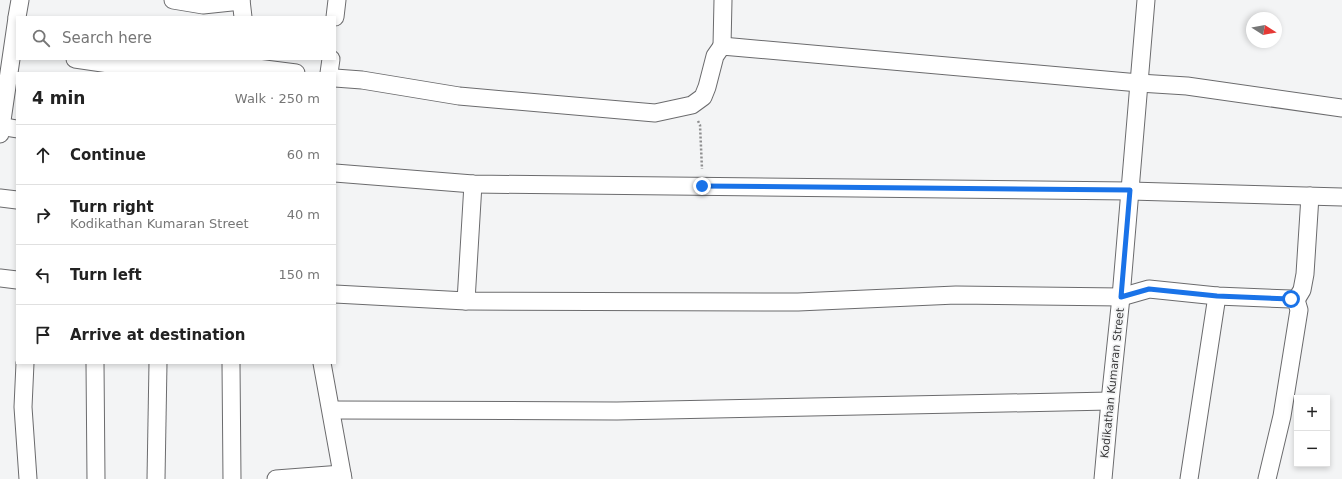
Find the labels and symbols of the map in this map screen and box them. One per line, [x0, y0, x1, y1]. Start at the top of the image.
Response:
north arrow [1246, 12, 1282, 48]
route end [693, 177, 711, 195]
route start [1282, 290, 1300, 308]
street label: Kodikathan Kumaran Street [1098, 307, 1127, 459]

